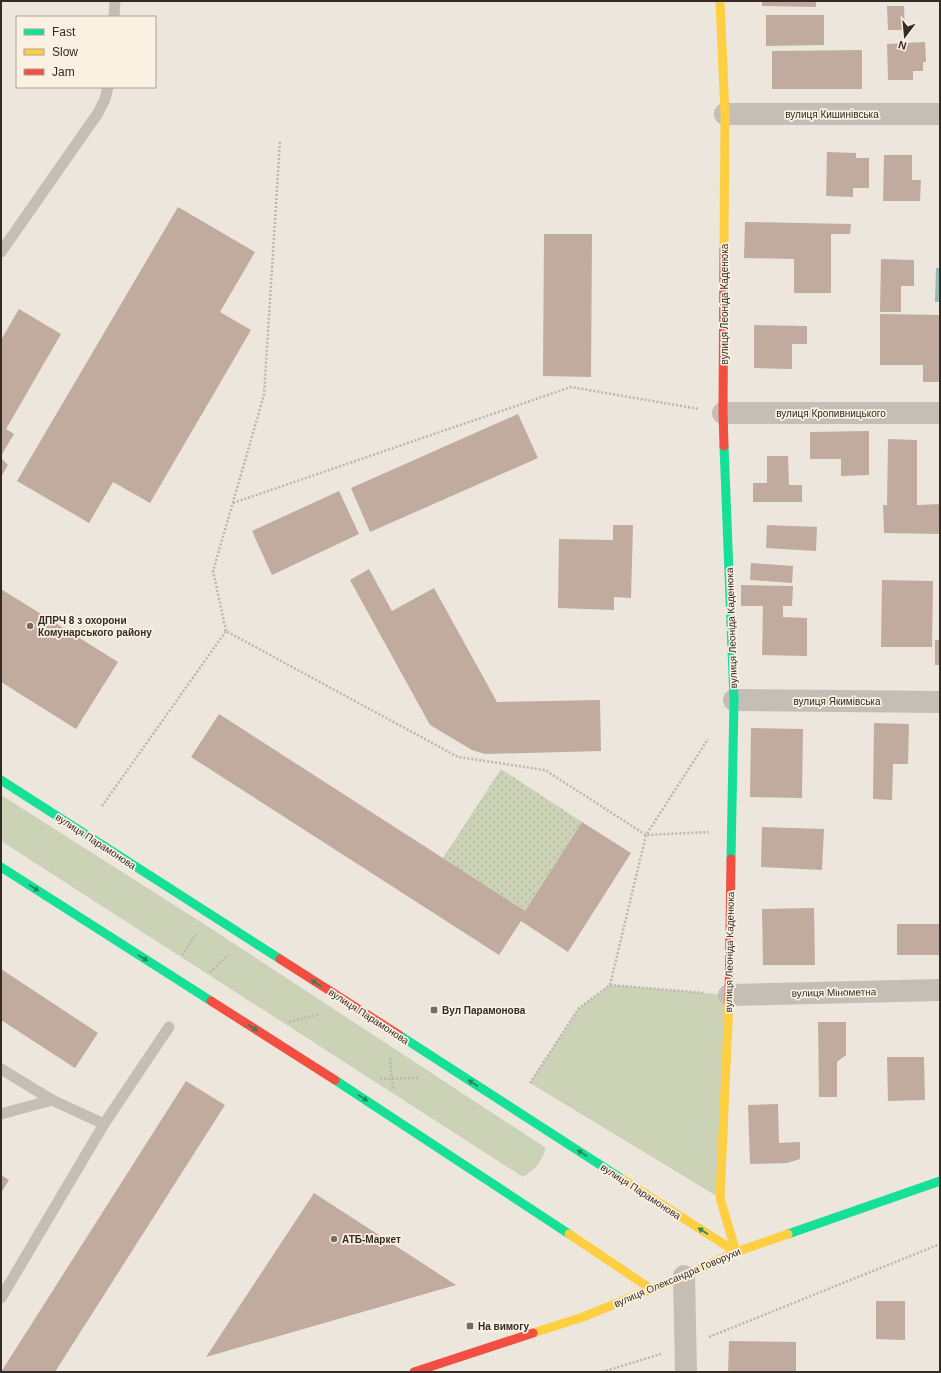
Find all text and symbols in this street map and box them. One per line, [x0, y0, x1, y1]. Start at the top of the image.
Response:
legend [16, 16, 156, 88]
north arrow [885, 16, 925, 56]
text: Fast [52, 25, 76, 39]
text: N [897, 39, 908, 52]
text: Slow [52, 45, 78, 59]
text: Jam [52, 65, 75, 79]
street label: вулиця Кишинівська [785, 109, 879, 120]
street label: вулиця Леоніда Каденюка [719, 243, 730, 364]
street label: вулиця Кропивницького [776, 408, 886, 419]
street label: вулиця Леоніда Каденюка [724, 567, 739, 689]
place label: ДПРЧ 8 з охорони Комунарського району [38, 615, 152, 638]
marker: ДПРЧ 8 з охорони Комунарського району [25, 621, 35, 631]
street label: вулиця Якимівська [793, 696, 881, 707]
street label: вулиця Парамонова [54, 811, 138, 872]
one-way arrow [28, 885, 40, 892]
street label: вулиця Леоніда Каденюка [723, 891, 736, 1012]
one-way arrow [138, 955, 149, 962]
one-way arrow [310, 979, 322, 986]
street label: вулиця Парамонова [327, 986, 411, 1047]
street label: вулиця Мінометна [792, 986, 877, 999]
marker: Вул Парамонова [429, 1005, 439, 1015]
place label: Вул Парамонова [442, 1005, 526, 1016]
one-way arrow [247, 1025, 259, 1032]
one-way arrow [468, 1079, 478, 1087]
one-way arrow [357, 1095, 369, 1102]
one-way arrow [577, 1149, 587, 1157]
street label: вулиця Парамонова [599, 1161, 683, 1222]
one-way arrow [698, 1227, 709, 1235]
marker: АТБ-Маркет [329, 1234, 339, 1244]
place label: АТБ-Маркет [342, 1234, 401, 1245]
street label: вулиця Олександра Говорухи [612, 1246, 742, 1309]
marker: На вимогу [465, 1321, 475, 1331]
place label: На вимогу [478, 1321, 529, 1332]

